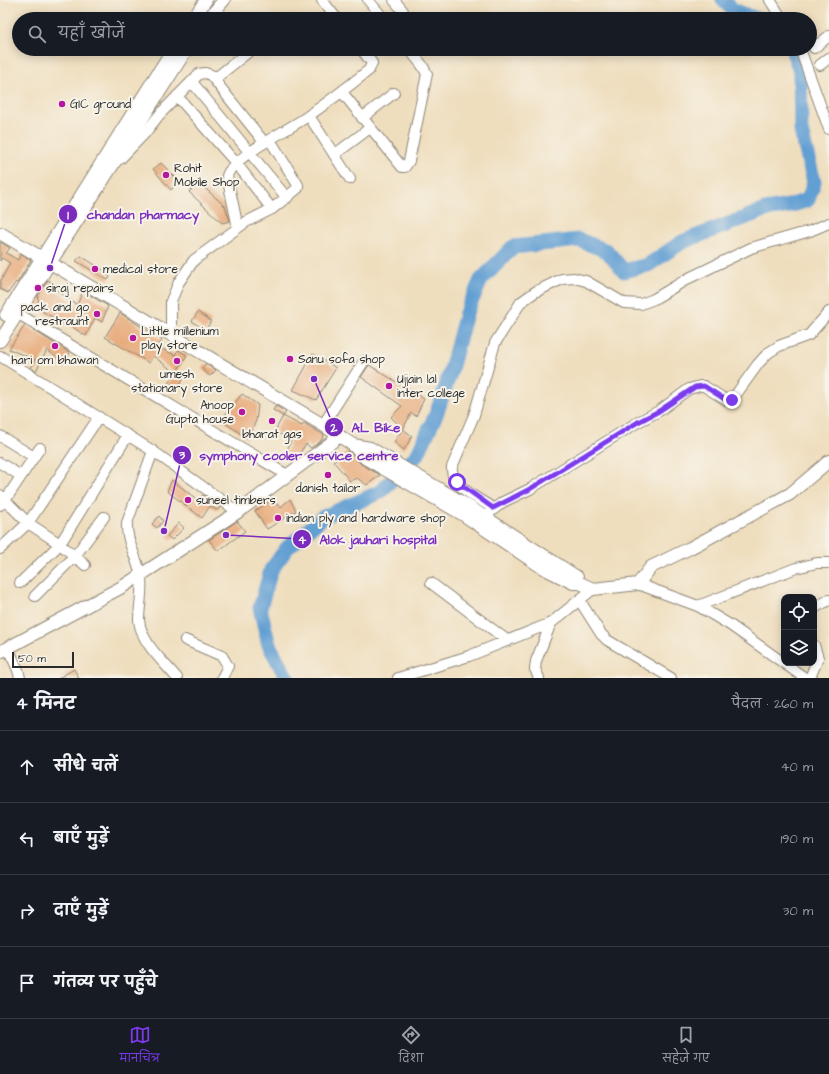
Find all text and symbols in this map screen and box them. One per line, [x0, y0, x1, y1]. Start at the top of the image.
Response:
search box [12, 12, 817, 56]
icon: search [26, 23, 48, 45]
text: यहाँ खोजें [58, 23, 125, 44]
place label: GIC ground [70, 96, 131, 114]
marker: GIC ground [57, 99, 67, 109]
place label: Rohit Mobile Shop [174, 160, 240, 191]
marker: Rohit Mobile Shop [161, 170, 171, 180]
callout: chandan pharmacy [58, 202, 207, 227]
text: chandan pharmacy [87, 206, 200, 225]
text: 1 [67, 207, 69, 224]
place label: medical store [103, 261, 178, 278]
marker: medical store [90, 264, 100, 274]
place label: siraj repairs [46, 280, 114, 297]
marker: siraj repairs [33, 283, 43, 293]
place label: pack and go restraunt [20, 299, 89, 330]
marker: pack and go restraunt [92, 309, 102, 319]
place label: Little millenium play store [141, 323, 219, 355]
marker: Little millenium play store [128, 333, 138, 343]
marker: hari om bhawan [50, 341, 60, 351]
place label: Sanu sofa shop [298, 351, 385, 368]
place label: hari om bhawan [12, 352, 98, 369]
marker: Sanu sofa shop [285, 354, 295, 364]
marker: umesh stationary store [172, 356, 182, 366]
place label: umesh stationary store [131, 366, 223, 398]
place label: Ujjain lal inter college [397, 371, 465, 403]
marker: Ujjain lal inter college [384, 381, 394, 391]
route end [723, 391, 741, 409]
place label: Anoop Gupta house [166, 397, 234, 428]
marker: Anoop Gupta house [237, 407, 247, 417]
callout: AL Bike [324, 415, 409, 440]
marker: bharat gas [267, 416, 277, 426]
text: AL Bike [352, 419, 400, 437]
text: 2 [330, 420, 338, 437]
place label: bharat gas [242, 426, 302, 444]
callout: symphony cooler service centre [172, 443, 407, 468]
text: 3 [178, 447, 186, 464]
text: symphony cooler service centre [199, 447, 399, 466]
marker: danish tailor [323, 470, 333, 480]
route start [448, 473, 466, 491]
place label: danish tailor [296, 480, 361, 497]
place label: suneel timbers [196, 492, 276, 509]
marker: suneel timbers [183, 495, 193, 505]
place label: indian ply and hardware shop [286, 510, 446, 528]
marker: indian ply and hardware shop [273, 513, 283, 523]
callout: Alok jauhari hospital [292, 527, 445, 552]
text: Alok jauhari hospital [319, 531, 437, 550]
text: 4 [298, 532, 307, 549]
map controls [781, 594, 817, 666]
button: locate [781, 594, 817, 630]
button: layers [781, 630, 817, 666]
scale bar [12, 650, 74, 669]
text: 50 m [18, 651, 46, 666]
text: 4 मिनट [16, 692, 76, 716]
text: पैदल · 260 m [732, 695, 813, 713]
icon: ahead [16, 756, 38, 778]
text: सीधे चलें [54, 756, 118, 777]
text: 40 m [781, 758, 813, 776]
icon: left [16, 828, 38, 850]
text: बाएँ मुड़ें [54, 828, 109, 849]
text: 190 m [780, 830, 813, 848]
icon: right [16, 900, 38, 922]
text: दाएँ मुड़ें [54, 900, 108, 921]
text: 30 m [783, 902, 813, 920]
icon: arrive [16, 972, 38, 994]
text: गंतव्य पर पहुँचे [54, 972, 157, 993]
tab: मानचित्र [119, 1024, 160, 1070]
tab: दिशा [399, 1024, 424, 1070]
tab: सहेजे गए [662, 1024, 710, 1070]

